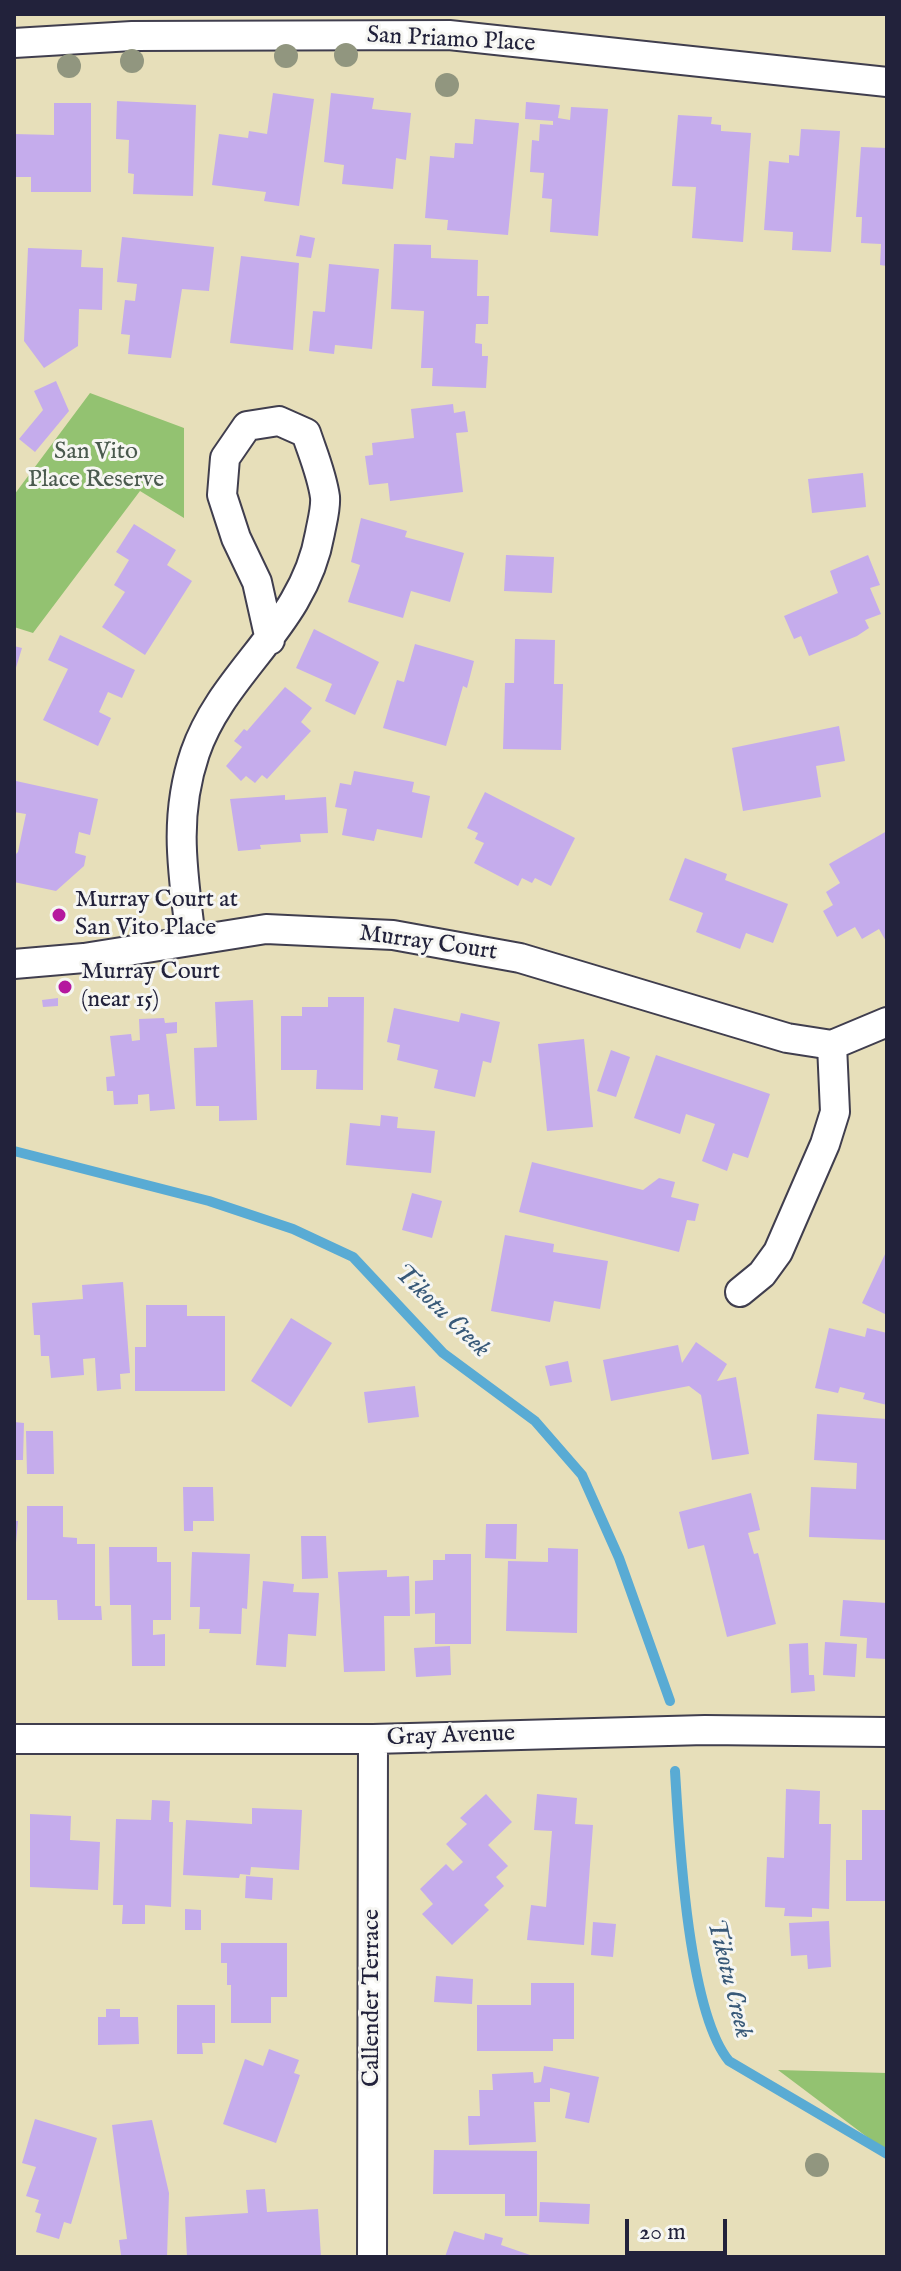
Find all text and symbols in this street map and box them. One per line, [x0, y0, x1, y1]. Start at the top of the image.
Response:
street label: San Priamo Place [366, 22, 536, 60]
park label: San Vito Place Reserve [28, 439, 164, 495]
place label: Murray Court at San Vito Place [75, 887, 238, 943]
marker: Murray Court at San Vito Place [50, 906, 68, 924]
street label: Murray Court [357, 920, 499, 968]
place label: Murray Court (near 15) [81, 959, 220, 1015]
marker: Murray Court (near 15) [56, 978, 74, 996]
water label: Tikotu Creek [386, 1258, 496, 1366]
street label: Gray Avenue [386, 1720, 516, 1754]
street label: Callender Terrace [359, 1909, 387, 2087]
water label: Tikotu Creek [698, 1916, 758, 2042]
scale bar [629, 2203, 731, 2253]
text: 20 m [639, 2217, 686, 2248]

